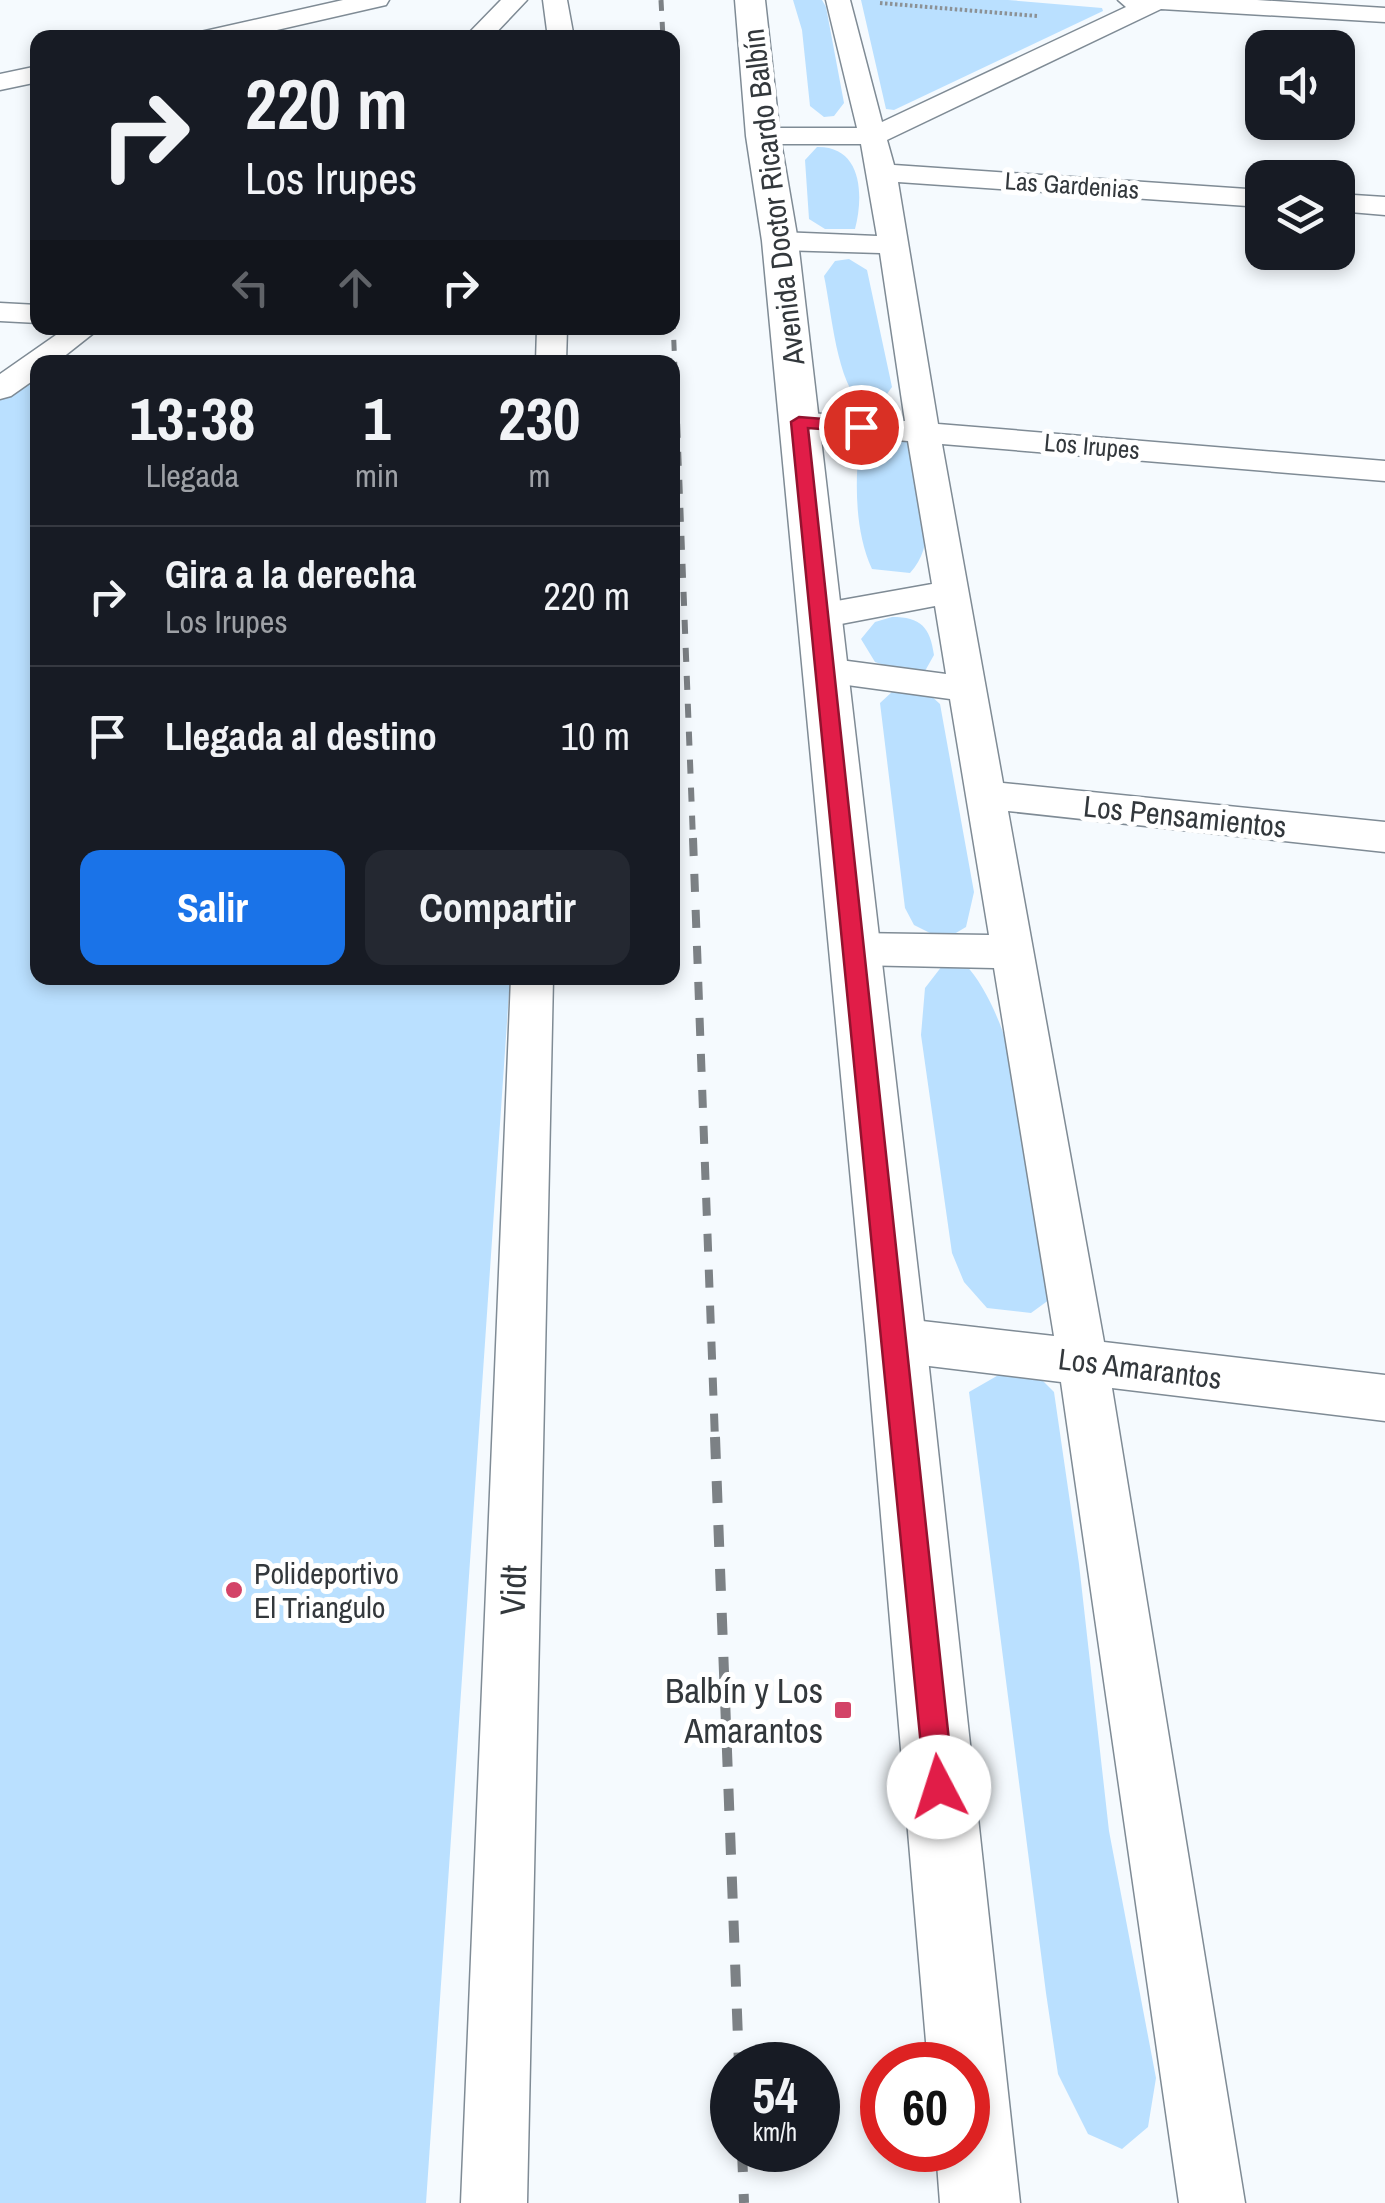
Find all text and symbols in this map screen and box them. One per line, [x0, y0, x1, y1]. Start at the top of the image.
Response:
street label: Avenida Doctor Ricardo Balbín [733, 26, 814, 369]
map controls [1245, 30, 1355, 270]
button: sound [1245, 30, 1355, 140]
text: 220 m [245, 57, 408, 151]
icon: right [80, 70, 210, 200]
text: Los Irupes [245, 147, 417, 208]
button: layers [1245, 160, 1355, 270]
street label: Las Gardenias [1004, 163, 1140, 207]
icon: left [223, 260, 278, 315]
icon: ahead [328, 260, 383, 315]
icon: right [433, 260, 488, 315]
text: 13:38 [130, 378, 255, 459]
text: 1 [363, 378, 391, 459]
text: 230 [498, 378, 580, 459]
pin [819, 385, 904, 470]
icon: arrive [834, 400, 889, 455]
street label: Los Irupes [1043, 425, 1141, 467]
text: Llegada [146, 454, 239, 497]
text: min [355, 454, 399, 497]
text: m [528, 454, 550, 497]
text: Gira a la derecha [165, 549, 416, 600]
icon: right [80, 569, 135, 624]
text: 220 m [543, 571, 630, 622]
text: Los Irupes [165, 600, 288, 643]
icon: arrive [80, 709, 135, 764]
text: Llegada al destino [165, 711, 437, 762]
text: 10 m [561, 711, 630, 762]
street label: Los Pensamientos [1082, 785, 1288, 847]
button: Salir [80, 850, 345, 965]
button: Compartir [365, 850, 630, 965]
street label: Los Amarantos [1056, 1338, 1224, 1398]
place label: Polideportivo El Triangulo [254, 1553, 399, 1627]
street label: Vidt [489, 1564, 537, 1616]
marker: Polideportivo El Triangulo [223, 1579, 245, 1601]
place label: Balbín y Los Amarantos [665, 1667, 823, 1754]
marker: Balbín y Los Amarantos [832, 1699, 854, 1721]
position arrow [887, 1735, 991, 1839]
speed limit sign: 60 [860, 2042, 990, 2172]
text: 54 [752, 2061, 798, 2129]
text: km/h [753, 2115, 797, 2149]

